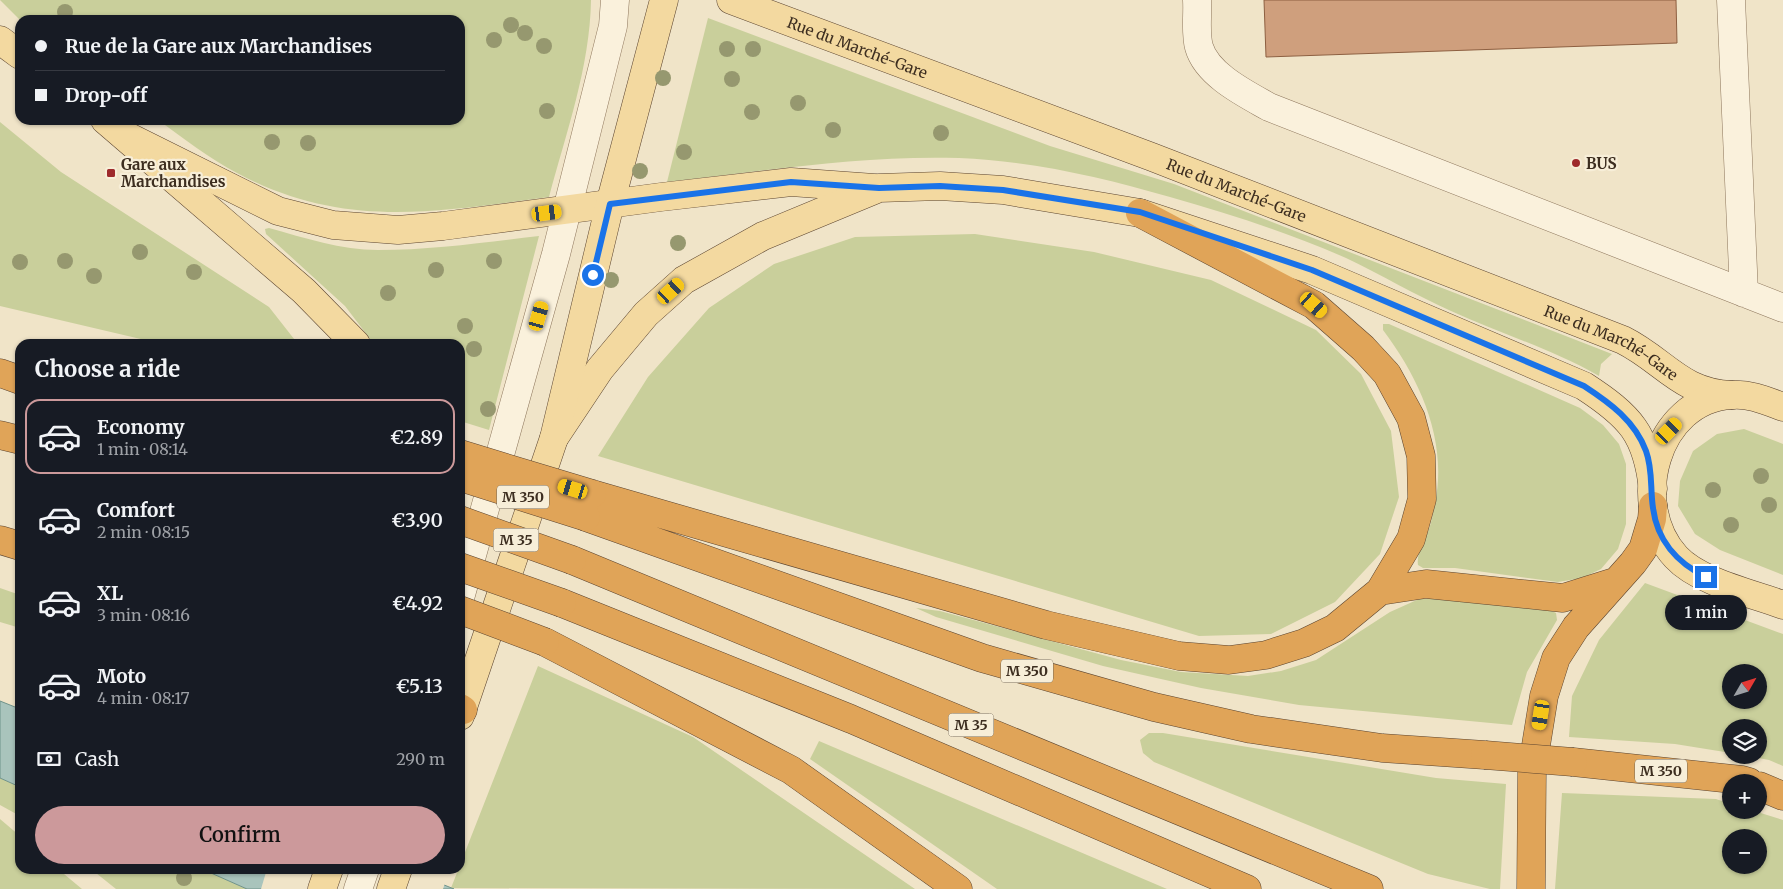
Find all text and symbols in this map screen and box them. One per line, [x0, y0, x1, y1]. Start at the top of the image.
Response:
street label: Rue du Marché-Gare [785, 12, 930, 82]
text: Rue de la Gare aux Marchandises [65, 34, 372, 58]
text: Drop-off [65, 83, 147, 107]
street label: Rue du Marché-Gare [1164, 154, 1309, 226]
place label: BUS [1586, 154, 1617, 173]
place label: Gare aux Marchandises [121, 155, 226, 191]
marker: BUS [1570, 157, 1582, 169]
marker: Gare aux Marchandises [105, 167, 117, 179]
car [531, 204, 562, 222]
route start [582, 264, 604, 286]
car [654, 275, 687, 307]
car [1297, 289, 1330, 321]
car [527, 300, 550, 332]
street label: Rue du Marché-Gare [1541, 301, 1682, 384]
text: Choose a ride [35, 355, 180, 383]
icon: car [37, 414, 82, 459]
text: Economy [97, 415, 185, 439]
car [1653, 415, 1684, 447]
text: €2.89 [390, 425, 443, 449]
text: 1 min · 08:14 [97, 439, 188, 459]
car [556, 477, 589, 501]
road number: M 350 [497, 486, 549, 508]
icon: car [37, 497, 82, 542]
text: Comfort [97, 498, 175, 522]
text: €3.90 [391, 508, 443, 532]
text: 2 min · 08:15 [97, 522, 190, 542]
road number: M 35 [494, 528, 538, 552]
route end [1695, 566, 1717, 588]
icon: car [37, 580, 82, 625]
text: XL [97, 581, 123, 605]
text: €4.92 [392, 591, 443, 615]
callout: 1 min [1665, 594, 1747, 630]
text: 1 min [1684, 602, 1728, 622]
text: 3 min · 08:16 [97, 605, 190, 625]
road number: M 350 [1001, 659, 1053, 682]
icon: car [37, 663, 82, 708]
text: Moto [97, 664, 146, 688]
north arrow [1722, 664, 1768, 709]
map controls [1722, 664, 1767, 874]
text: €5.13 [396, 674, 443, 698]
text: 4 min · 08:17 [97, 688, 190, 708]
car [1531, 699, 1550, 731]
road number: M 35 [948, 714, 994, 736]
button: layers [1722, 719, 1767, 764]
icon: cash [35, 745, 63, 773]
text: Cash [75, 747, 119, 771]
text: 290 m [396, 749, 445, 769]
road number: M 350 [1635, 759, 1687, 782]
button: + [1722, 774, 1767, 819]
button: Confirm [35, 806, 445, 864]
button: − [1722, 829, 1767, 874]

